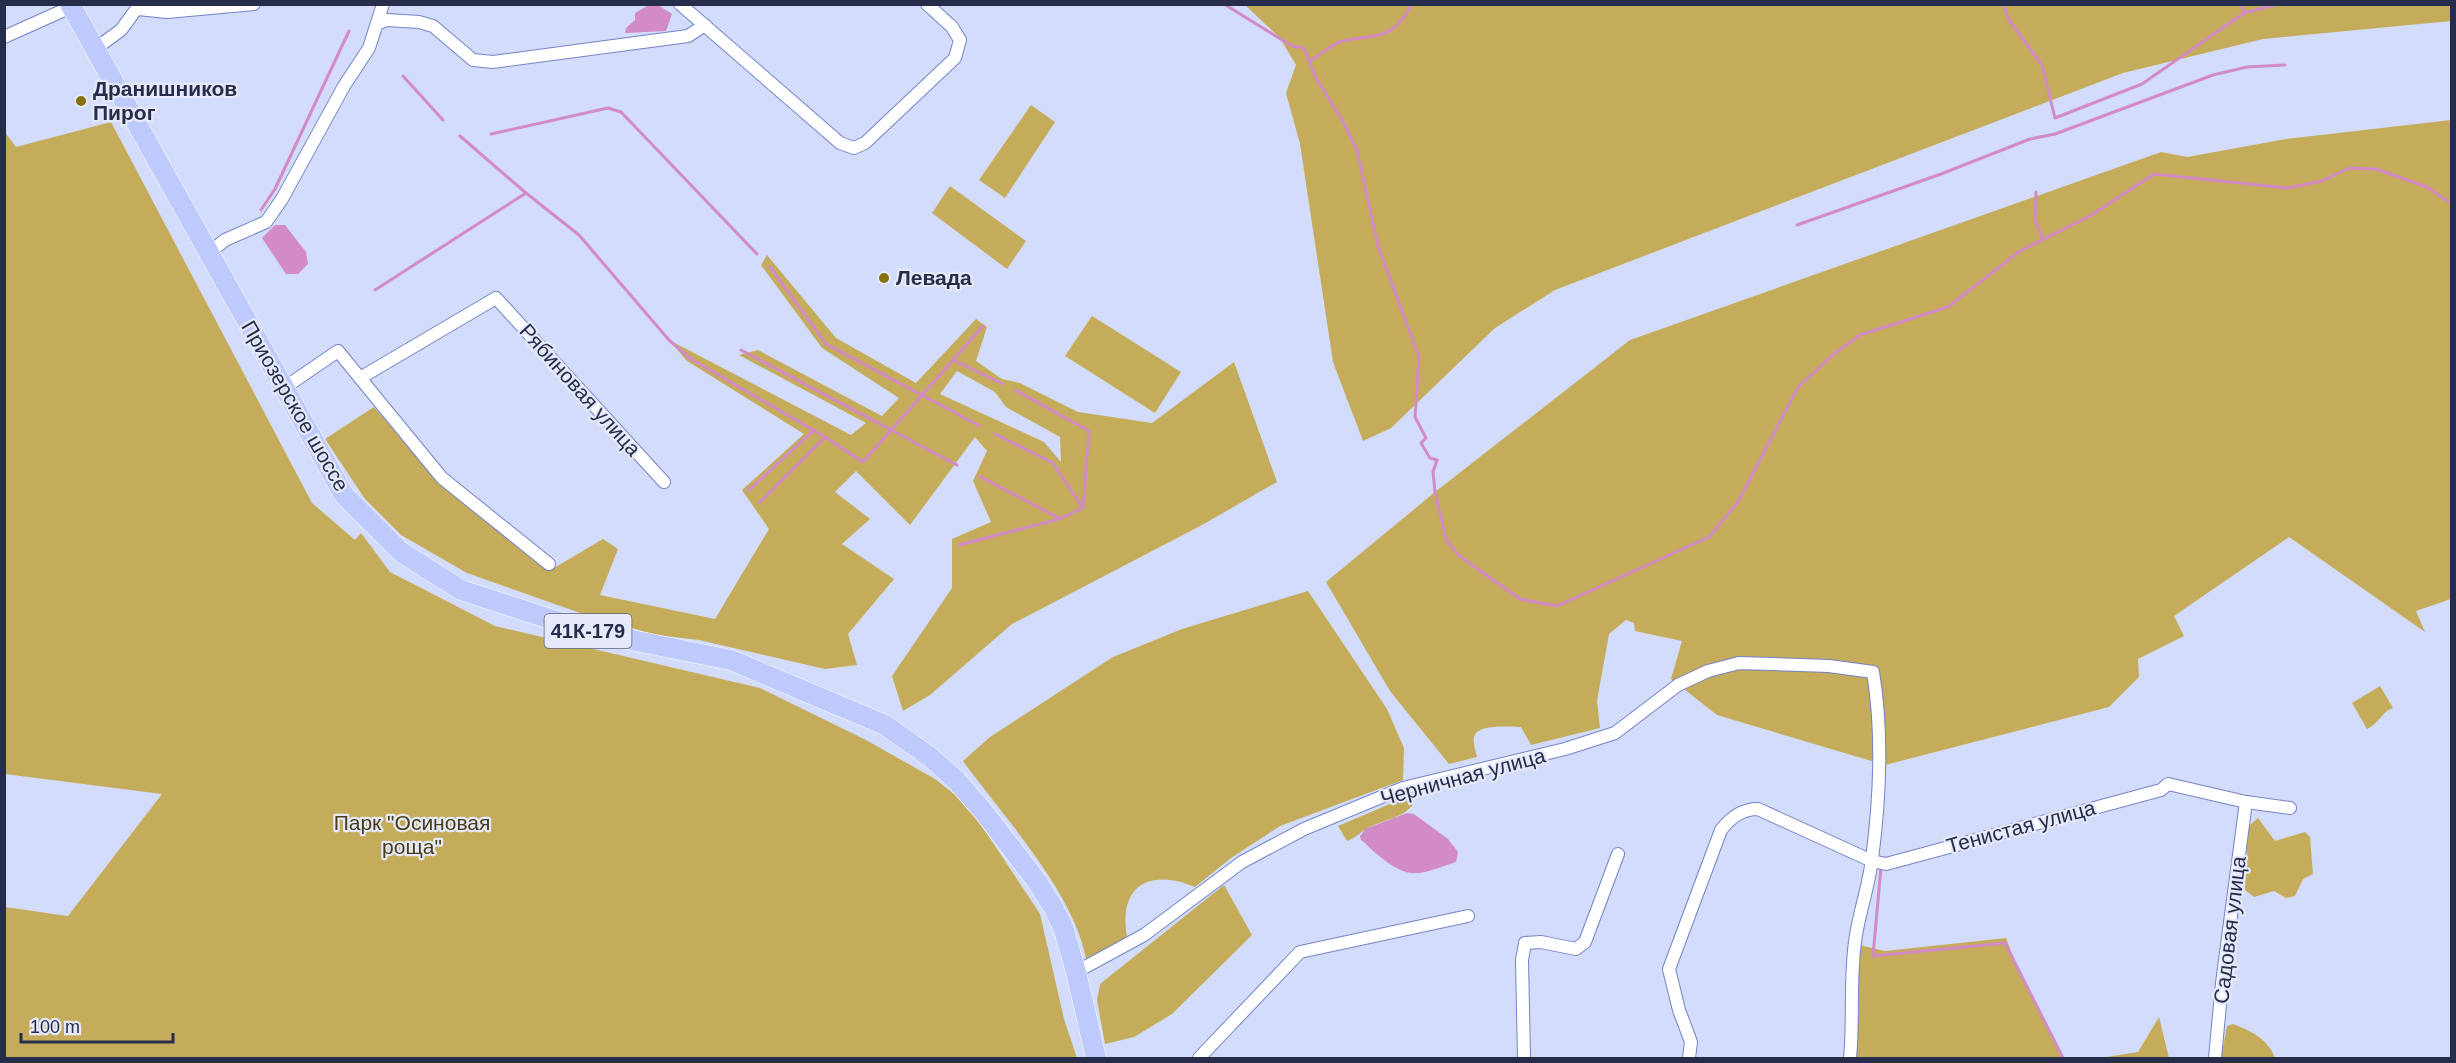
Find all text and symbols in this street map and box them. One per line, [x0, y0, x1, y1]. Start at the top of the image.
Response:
place label: Дранишников Пирог [93, 77, 237, 124]
marker: Дранишников Пирог [74, 94, 88, 108]
place label: Левада [896, 266, 972, 289]
marker: Левада [877, 271, 891, 285]
street label: Приозерское шоссе [237, 316, 354, 495]
street label: Рябиновая улица [515, 319, 646, 460]
road number: 41К-179 [544, 614, 632, 648]
street label: Черничная улица [1378, 743, 1548, 810]
street label: Тенистая улица [1944, 796, 2098, 857]
park label: Парк "Осиновая роща" [334, 811, 490, 858]
street label: Садовая улица [2209, 855, 2250, 1005]
scale bar [21, 1006, 172, 1044]
text: 100 m [30, 1017, 80, 1037]

